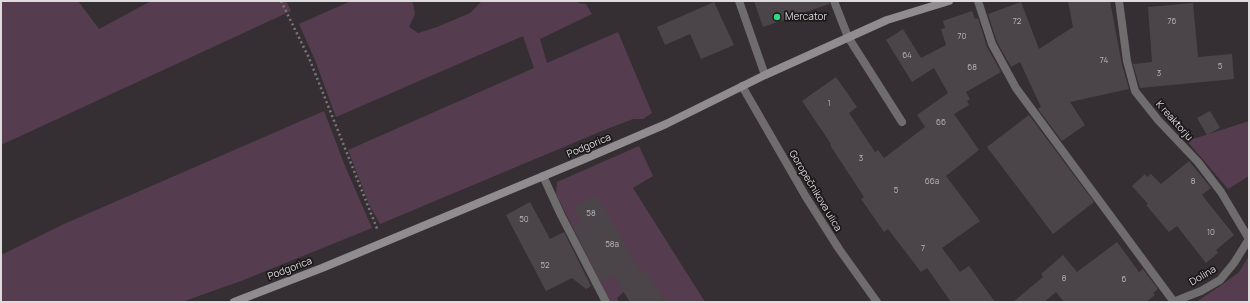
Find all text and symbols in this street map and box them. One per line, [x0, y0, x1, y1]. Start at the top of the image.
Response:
place label: Mercator [785, 11, 827, 23]
marker: Mercator [772, 12, 782, 22]
house number: 72 [1013, 17, 1021, 27]
house number: 76 [1168, 17, 1176, 27]
house number: 70 [958, 32, 966, 42]
house number: 64 [902, 51, 912, 61]
house number: 74 [1100, 56, 1108, 66]
house number: 5 [1218, 62, 1222, 72]
house number: 68 [967, 63, 977, 73]
house number: 3 [1157, 69, 1161, 79]
house number: 1 [827, 99, 831, 109]
street label: K reaktorju [1153, 99, 1195, 143]
house number: 66 [936, 118, 946, 128]
street label: Podgorica [565, 131, 613, 161]
street label: Goropečnikova ulica [786, 148, 844, 234]
house number: 3 [859, 154, 863, 164]
house number: 66a [925, 177, 939, 187]
house number: 8 [1191, 177, 1195, 187]
house number: 5 [894, 186, 898, 196]
house number: 58 [586, 209, 596, 219]
house number: 50 [519, 215, 529, 225]
house number: 10 [1207, 228, 1215, 238]
house number: 58a [605, 240, 619, 250]
house number: 7 [921, 244, 925, 254]
street label: Podgorica [266, 255, 314, 283]
house number: 52 [541, 261, 549, 271]
street label: Dolina [1188, 263, 1218, 289]
house number: 8 [1062, 274, 1066, 284]
house number: 6 [1122, 275, 1126, 285]

